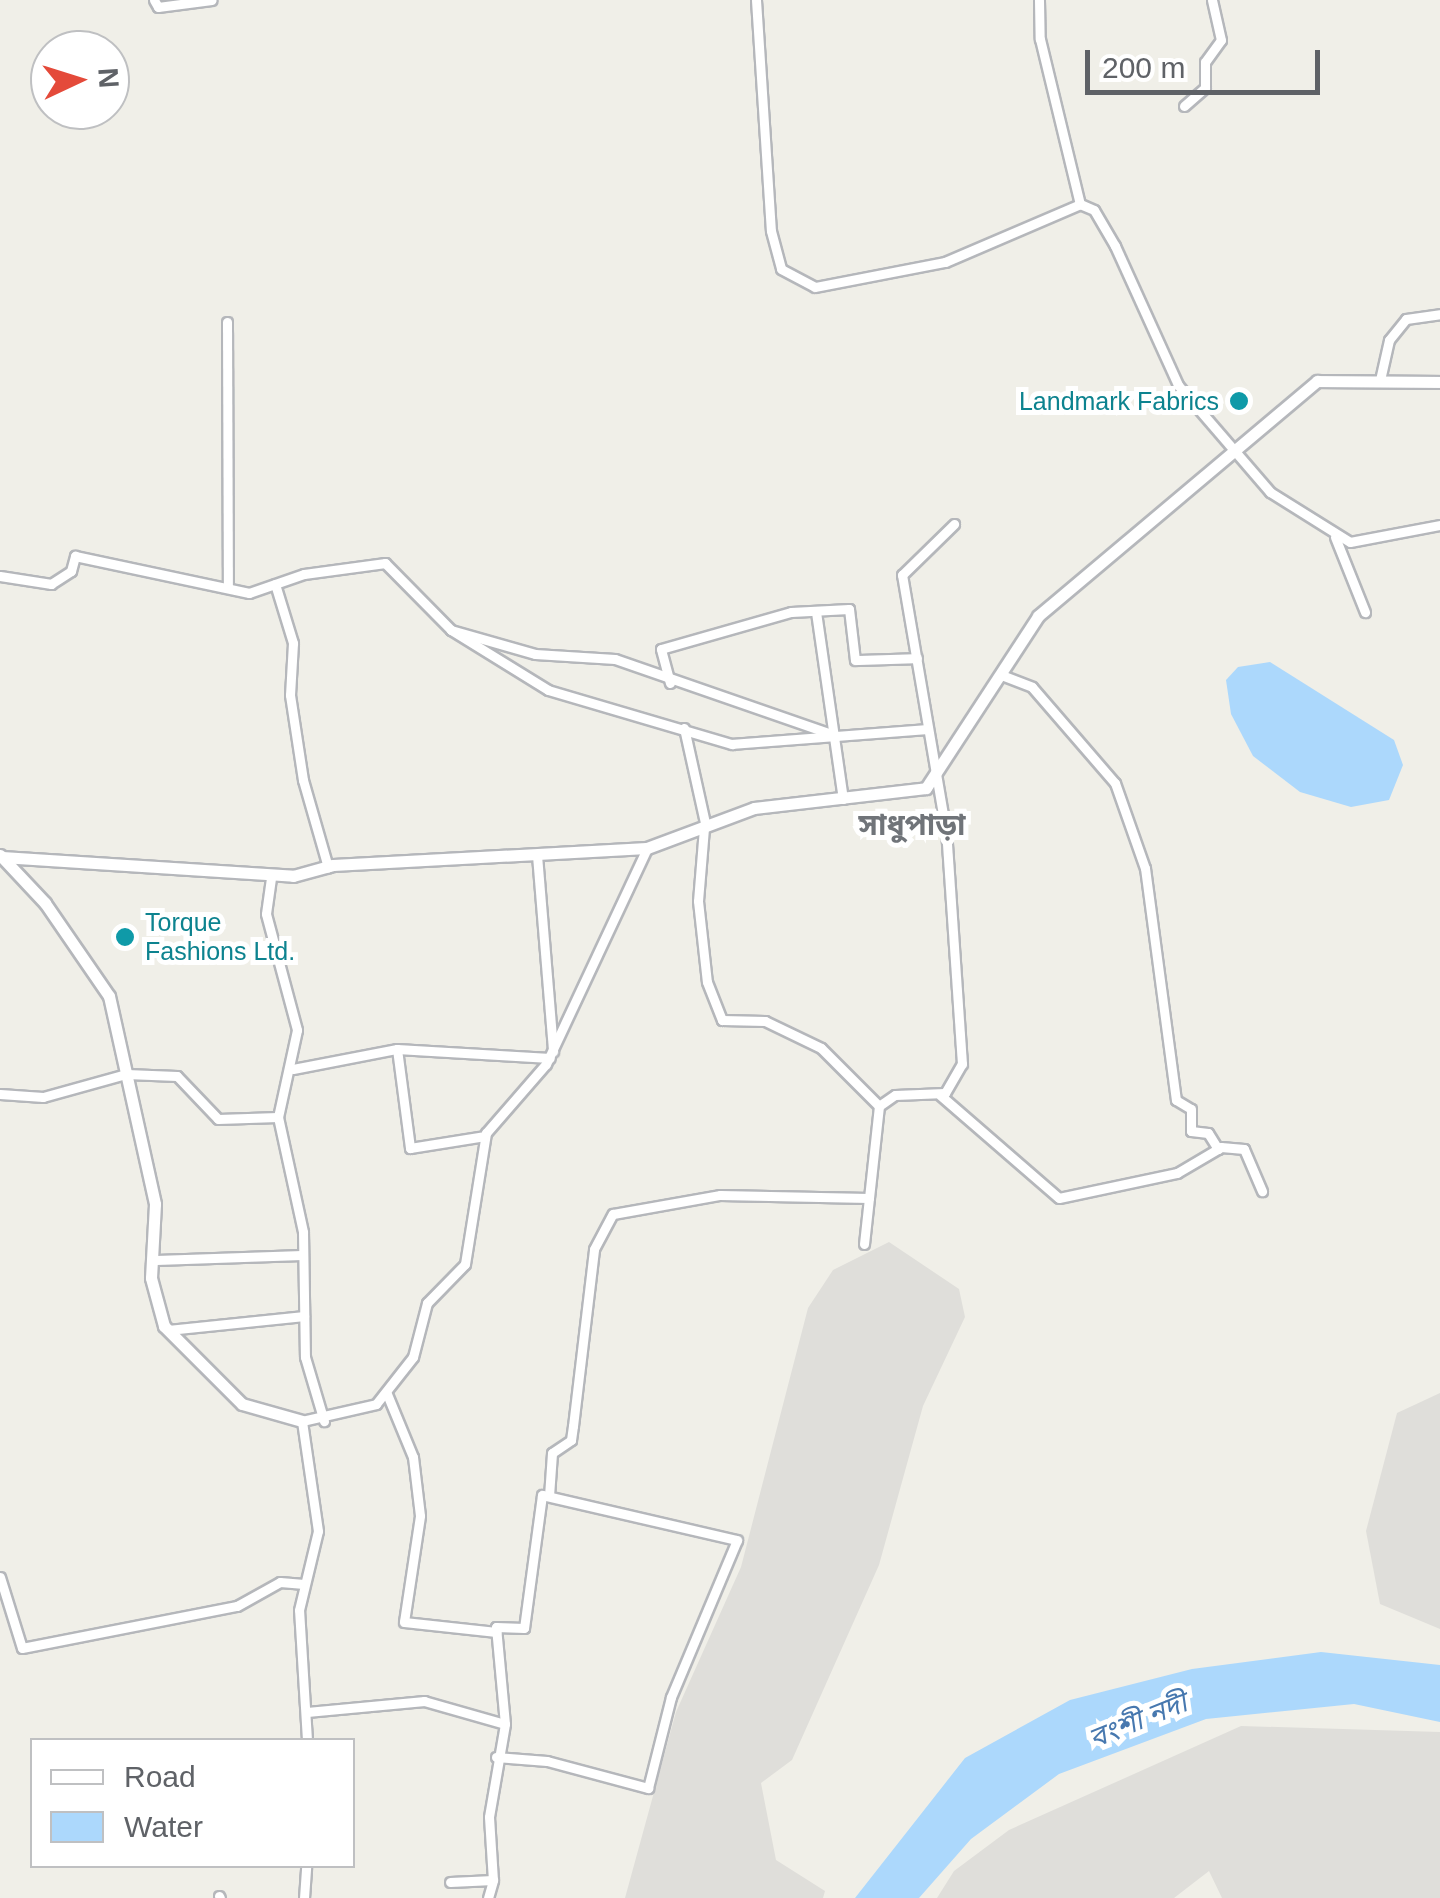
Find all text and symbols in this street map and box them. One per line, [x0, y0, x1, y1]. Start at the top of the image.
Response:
north arrow [30, 30, 130, 130]
scale bar [1090, 30, 1325, 92]
text: 200 m [1102, 51, 1185, 84]
text: N [92, 67, 125, 89]
place label: Landmark Fabrics [1019, 386, 1219, 416]
marker: Landmark Fabrics [1228, 390, 1250, 412]
district label: সাধুপাড়া [859, 807, 965, 843]
place label: Torque Fashions Ltd. [145, 908, 295, 967]
marker: Torque Fashions Ltd. [114, 926, 136, 948]
water label: বংশী নদী [1084, 1686, 1192, 1756]
legend [30, 1738, 355, 1868]
text: Road [124, 1760, 196, 1793]
text: Water [124, 1810, 203, 1843]

